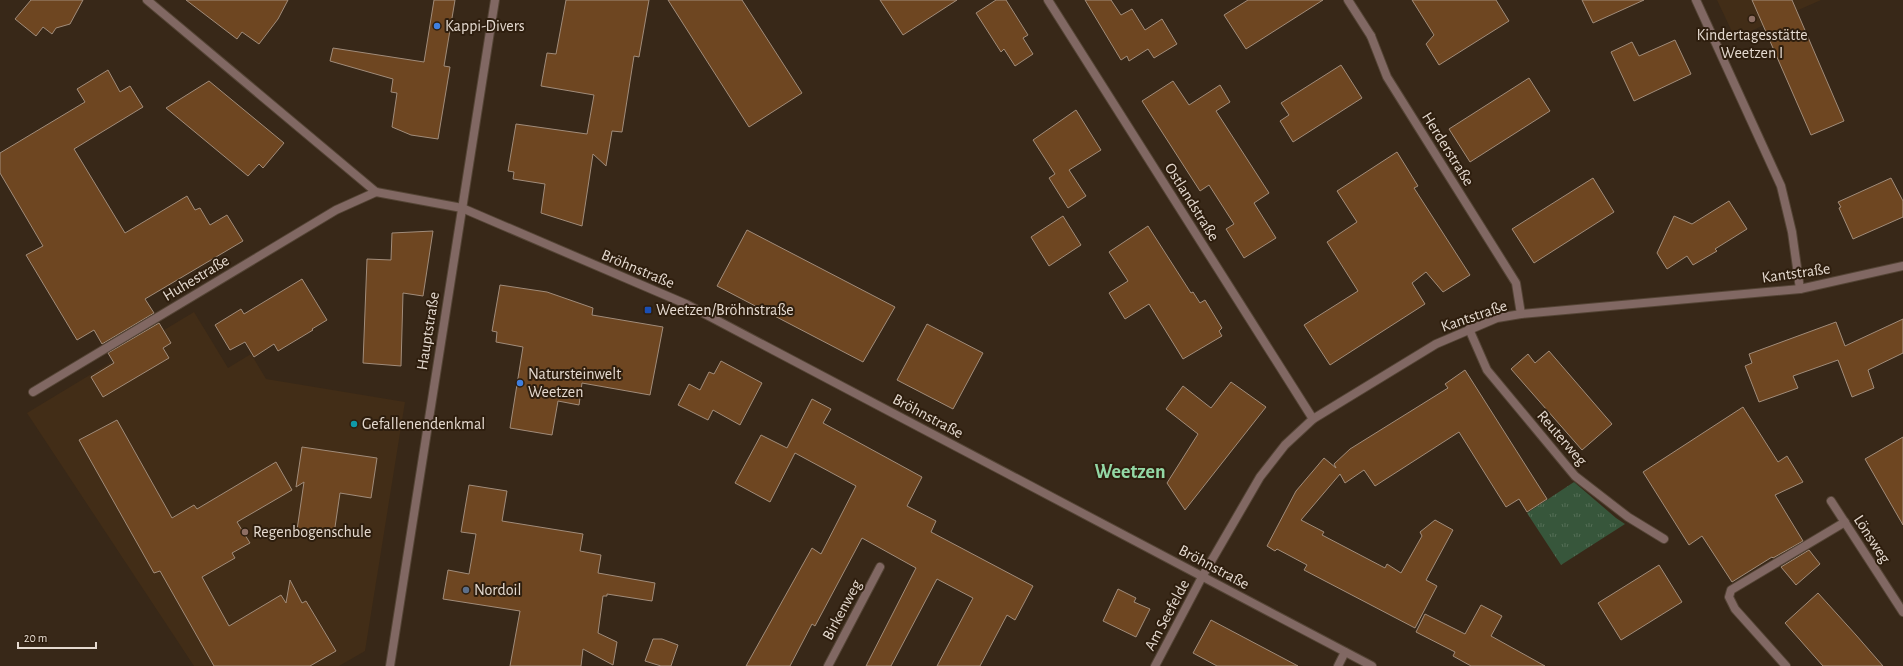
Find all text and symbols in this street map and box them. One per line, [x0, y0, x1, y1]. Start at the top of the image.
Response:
marker: Kindertagesstätte Weetzen I [1747, 14, 1757, 24]
place label: Kappi-Divers [445, 18, 525, 34]
marker: Kappi-Divers [432, 21, 442, 31]
place label: Kindertagesstätte Weetzen I [1696, 27, 1808, 61]
street label: Herderstraße [1419, 109, 1477, 189]
street label: Ostlandstraße [1162, 160, 1222, 244]
street label: Bröhnstraße [599, 246, 677, 292]
street label: Huhestraße [160, 252, 232, 304]
street label: Kantstraße [1761, 260, 1831, 286]
street label: Hauptstraße [414, 291, 442, 371]
street label: Kantstraße [1439, 297, 1509, 335]
place label: Weetzen/Bröhnstraße [656, 302, 794, 318]
marker: Weetzen/Bröhnstraße [643, 305, 653, 315]
place label: Natursteinwelt Weetzen [528, 366, 621, 400]
marker: Natursteinwelt Weetzen [515, 378, 525, 388]
street label: Bröhnstraße [890, 391, 966, 441]
street label: Reuterweg [1534, 407, 1590, 469]
place label: Gefallenendenkmal [362, 416, 485, 432]
marker: Gefallenendenkmal [349, 419, 359, 429]
district label: Weetzen [1094, 462, 1166, 482]
street label: Lönsweg [1851, 512, 1893, 566]
place label: Regenbogenschule [253, 524, 371, 540]
marker: Regenbogenschule [240, 527, 250, 537]
street label: Bröhnstraße [1176, 542, 1252, 592]
street label: Birkenweg [820, 577, 865, 643]
street label: Am Seefelde [1142, 577, 1192, 653]
place label: Nordoil [474, 582, 521, 598]
marker: Nordoil [461, 585, 471, 595]
scale bar [18, 624, 96, 650]
text: 20 m [24, 632, 47, 644]

